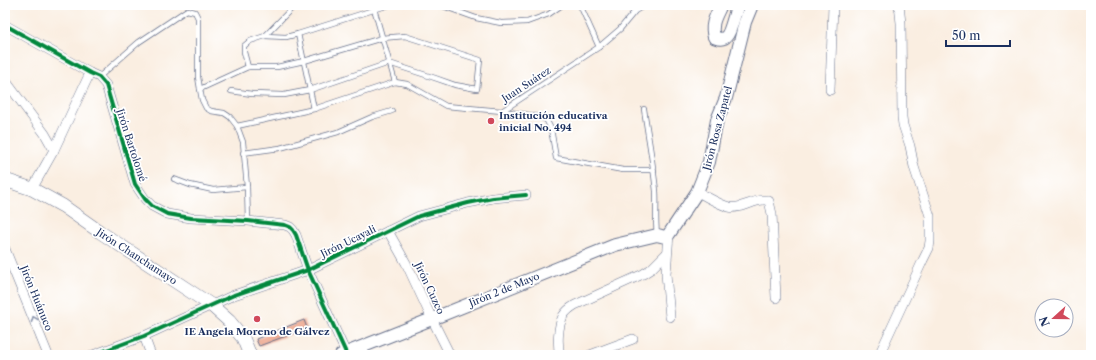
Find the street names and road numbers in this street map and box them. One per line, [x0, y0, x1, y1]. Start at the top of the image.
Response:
street label: Juan Suárez [498, 64, 553, 106]
street label: Jirón Rosa Zapatel [699, 84, 735, 174]
street label: Jirón Bartolomé [113, 105, 150, 184]
street label: Jirón Ucayali [317, 222, 378, 261]
street label: Jirón Chanchamayo [92, 224, 180, 287]
street label: Jirón Cuzco [411, 258, 447, 316]
street label: Jirón Huánuco [17, 262, 56, 333]
street label: Jirón 2 de Mayo [465, 269, 541, 310]

